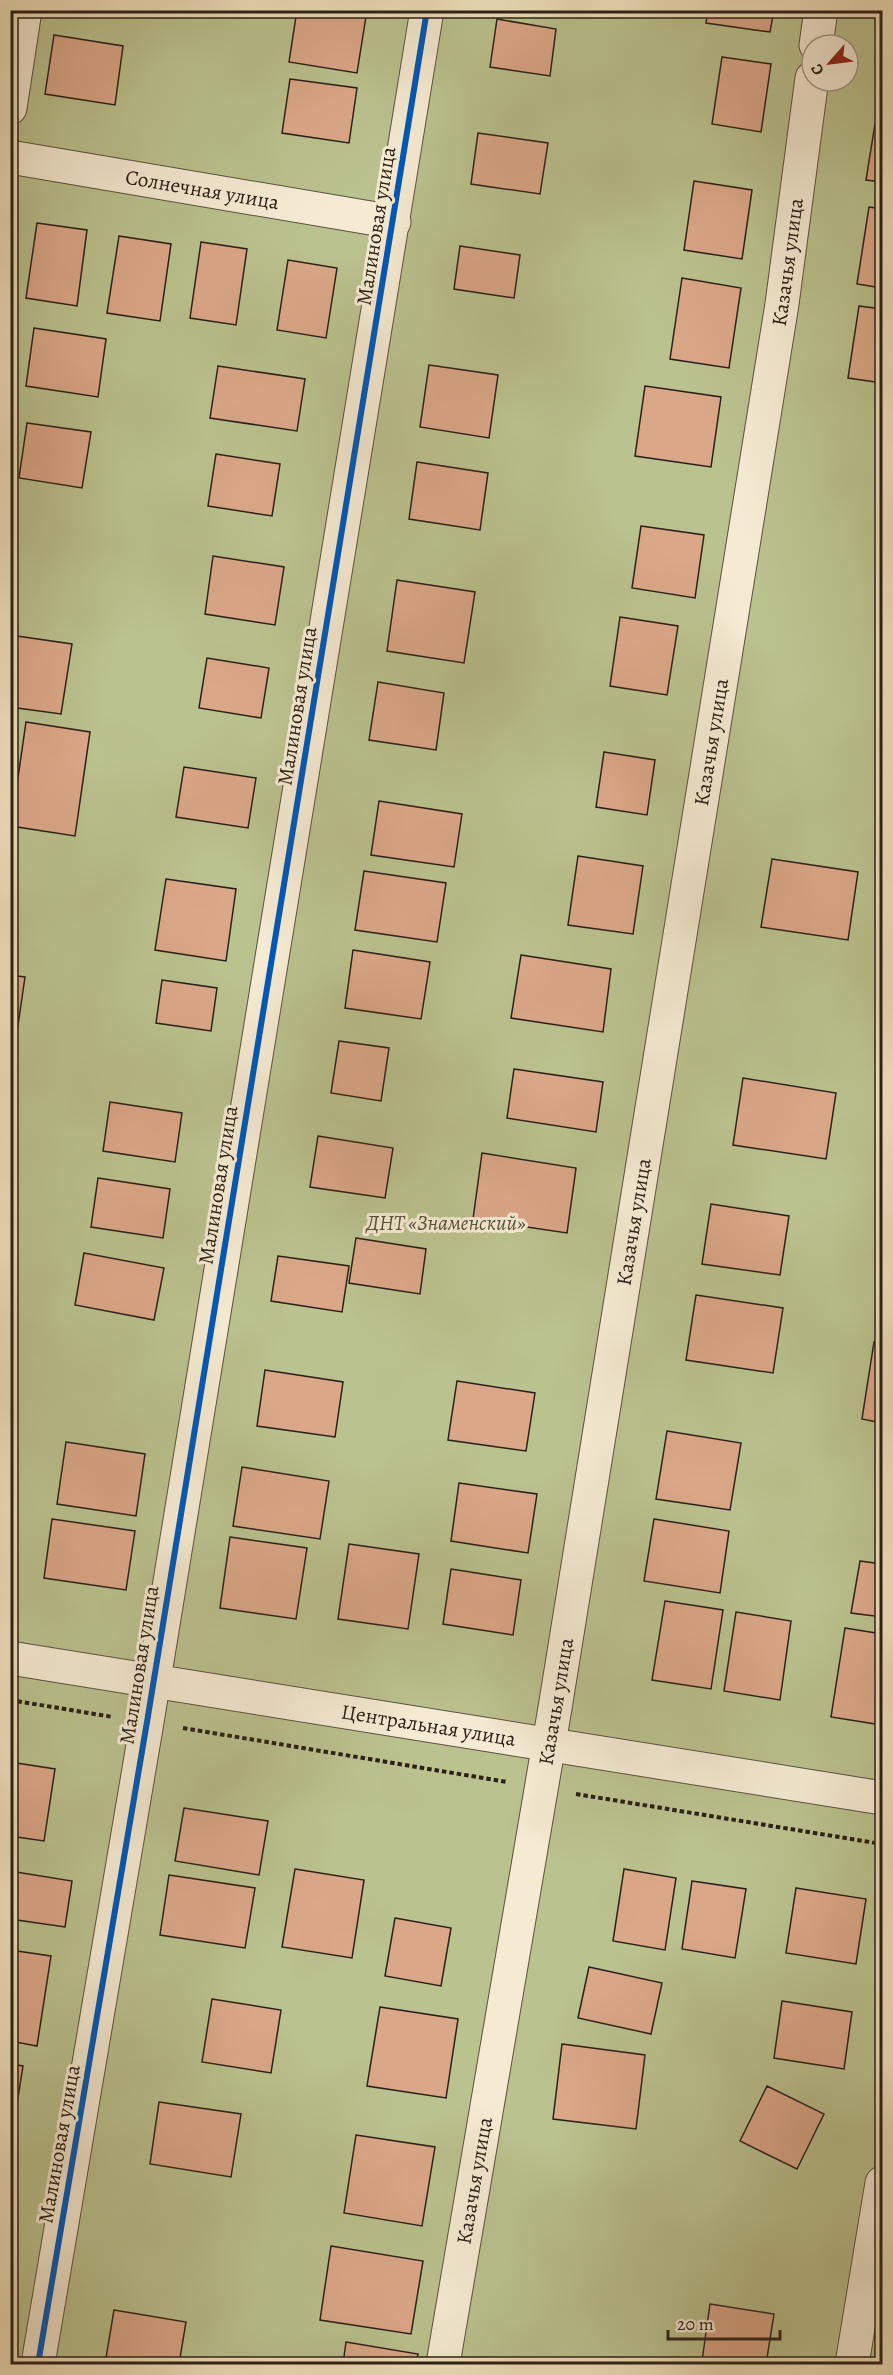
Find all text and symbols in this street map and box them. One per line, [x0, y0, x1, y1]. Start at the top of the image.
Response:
north arrow [800, 33, 860, 93]
text: С [806, 60, 830, 79]
street label: Малиновая улица [350, 144, 402, 307]
street label: Солнечная улица [123, 163, 282, 216]
street label: Казачья улица [765, 196, 810, 328]
street label: Малиновая улица [271, 624, 323, 787]
street label: Казачья улица [687, 676, 735, 808]
street label: Малиновая улица [192, 1103, 244, 1266]
street label: Казачья улица [610, 1156, 658, 1288]
park label: ДНТ «Знаменский» [364, 1209, 526, 1237]
street label: Малиновая улица [113, 1583, 165, 1746]
street label: Казачья улица [531, 1635, 580, 1767]
street label: Центральная улица [339, 1697, 518, 1753]
street label: Малиновая улица [31, 2062, 87, 2225]
street label: Казачья улица [450, 2115, 499, 2246]
scale bar [668, 2303, 780, 2341]
text: 20 m [677, 2312, 714, 2336]

